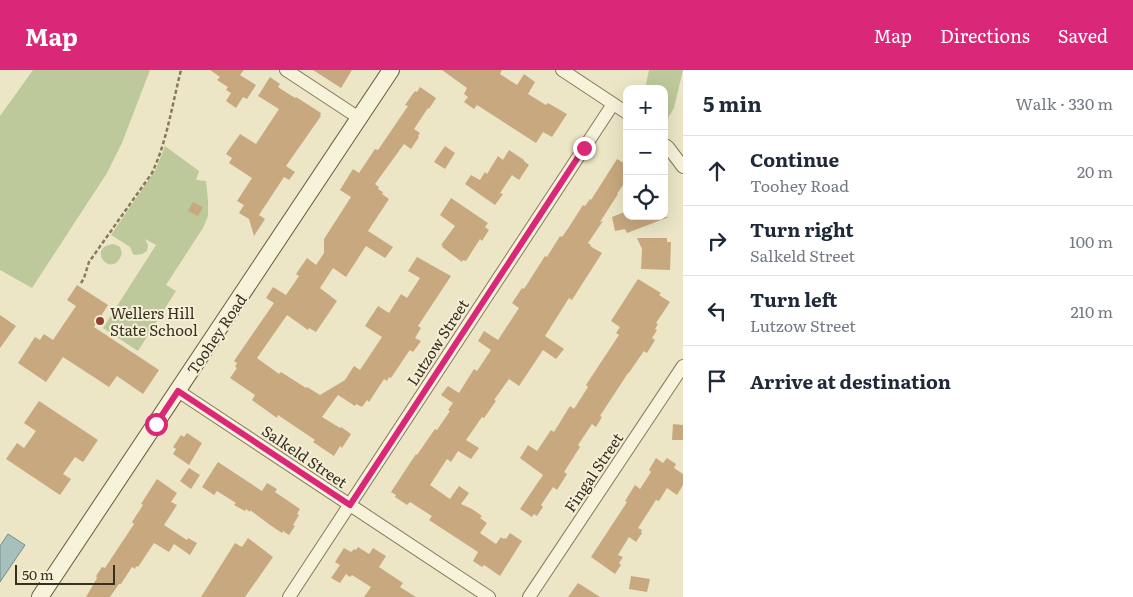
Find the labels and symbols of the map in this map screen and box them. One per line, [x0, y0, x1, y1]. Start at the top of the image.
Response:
route end [573, 137, 596, 160]
street label: Toohey Road [181, 289, 251, 379]
street label: Lutzow Street [400, 294, 474, 390]
place label: Wellers Hill State School [110, 301, 198, 341]
marker: Wellers Hill State School [94, 315, 106, 327]
route start [145, 413, 168, 436]
street label: Salkeld Street [258, 419, 352, 493]
street label: Fingal Street [558, 428, 628, 516]
scale bar [15, 562, 115, 585]

